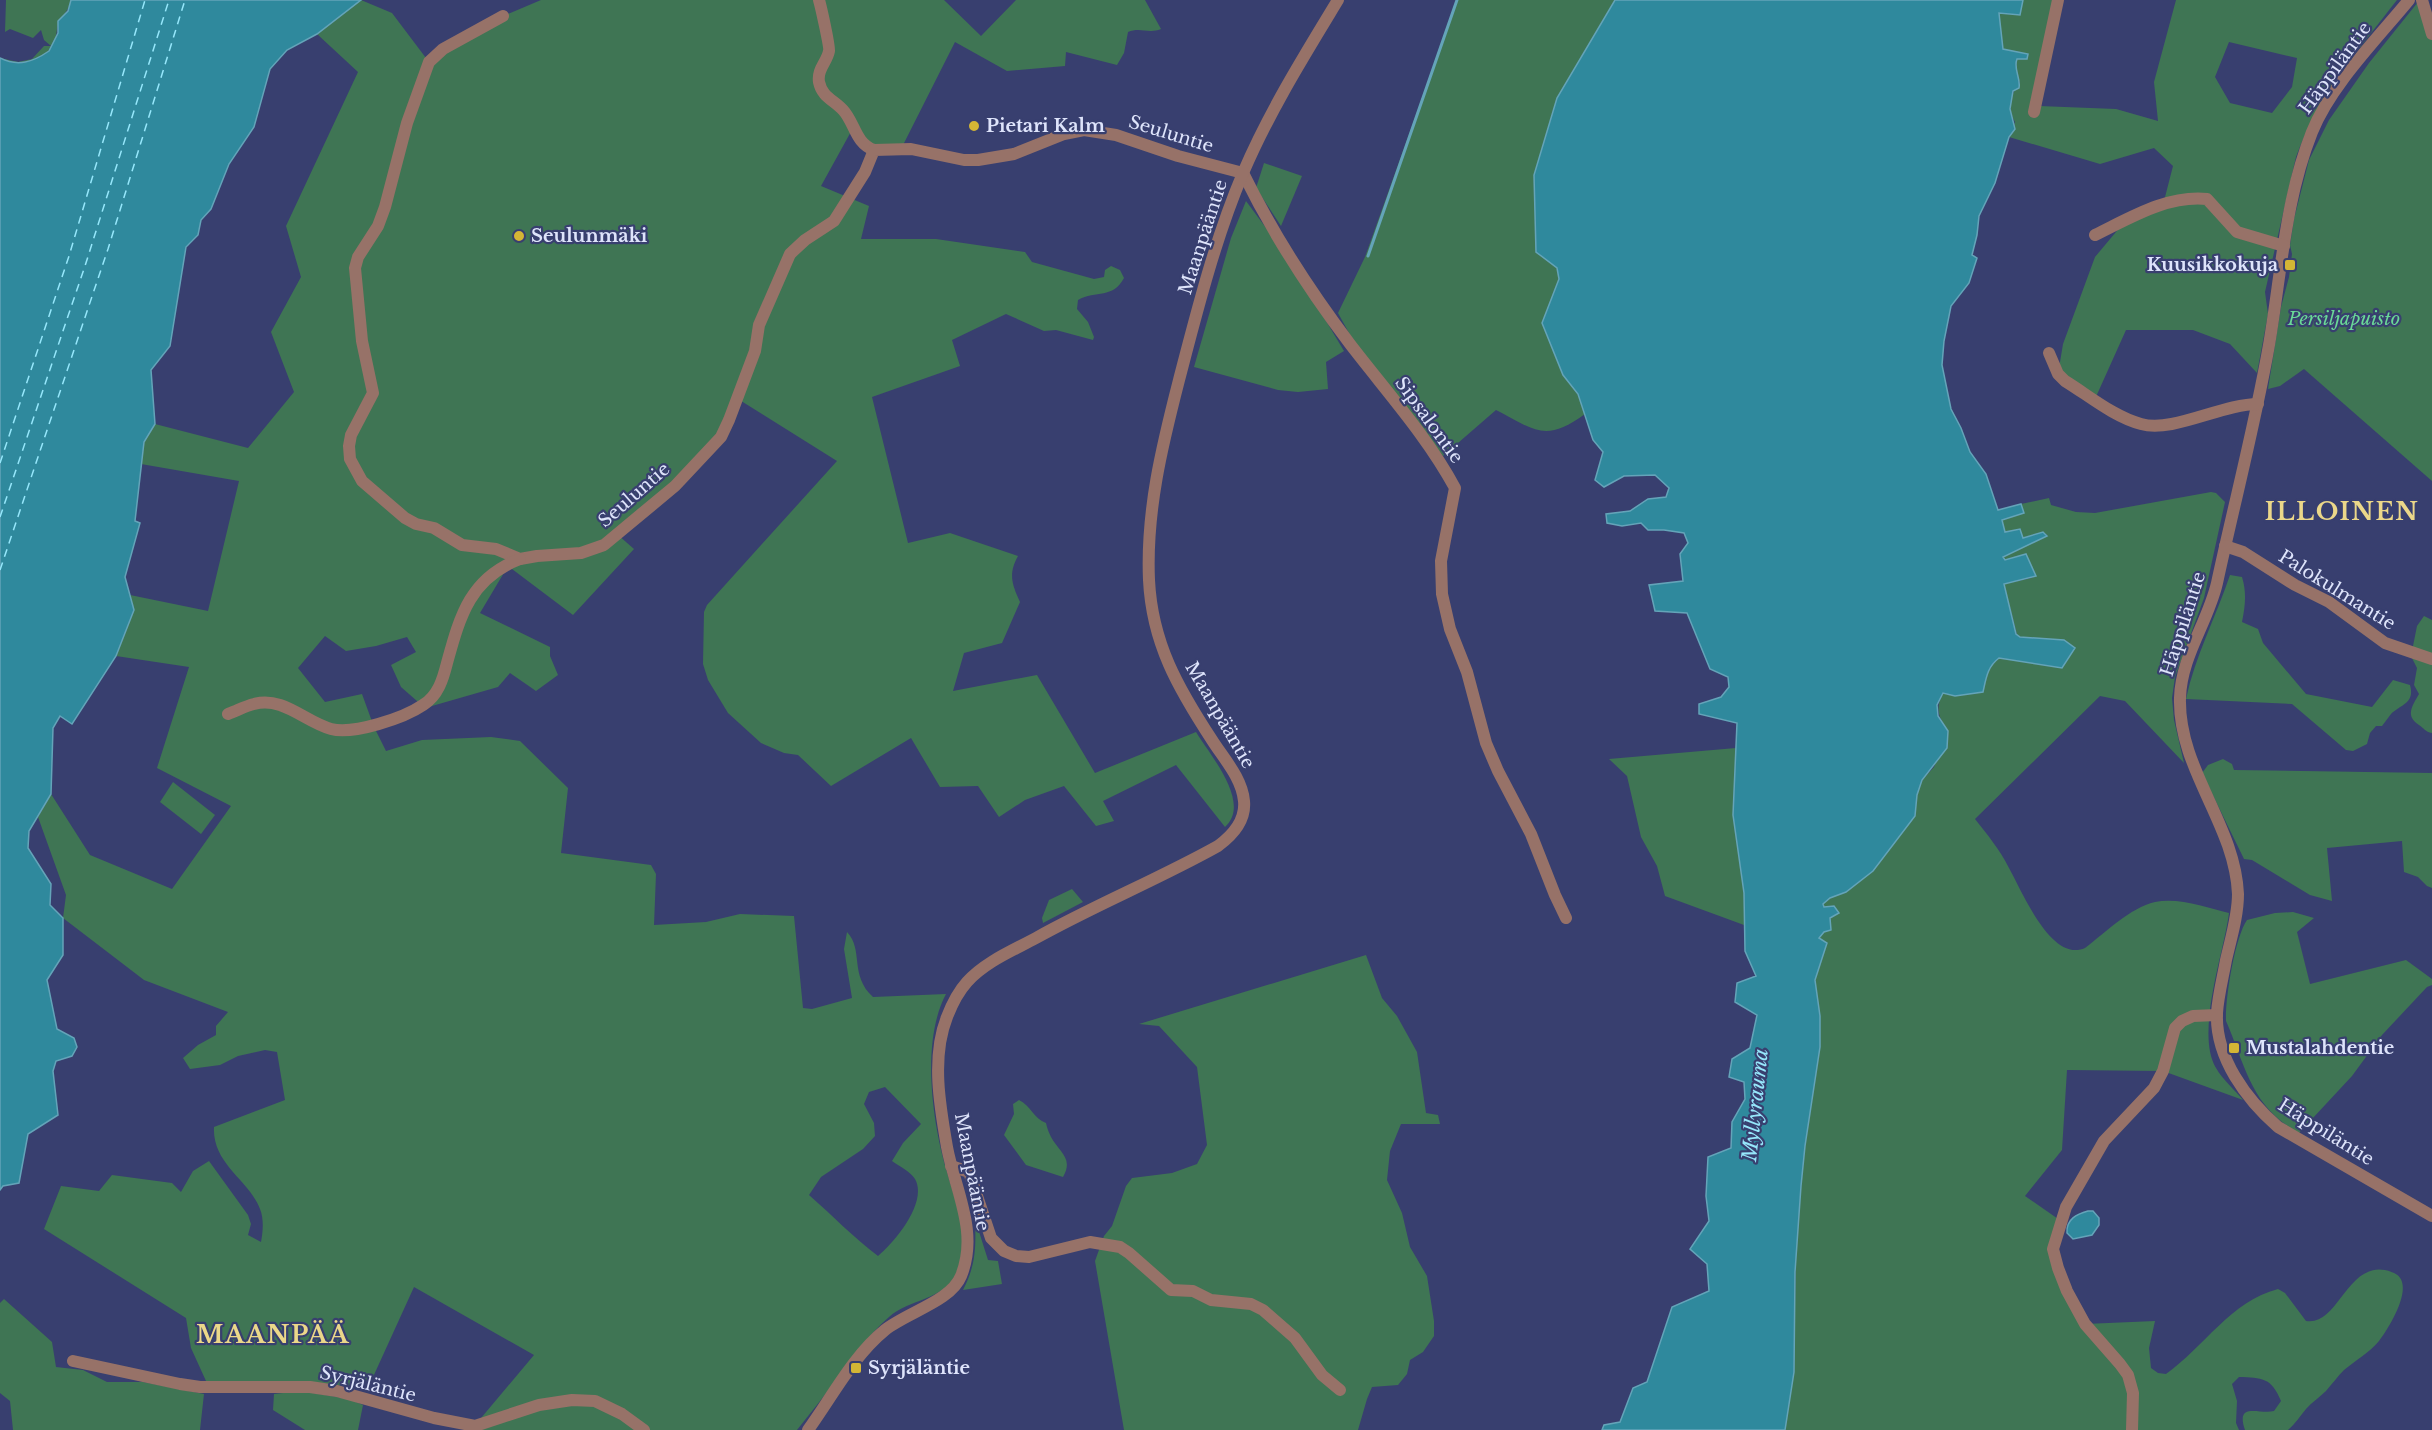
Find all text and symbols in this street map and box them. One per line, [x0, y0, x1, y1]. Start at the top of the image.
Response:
street label: Häppiläntie [2294, 18, 2376, 118]
street label: Seuluntie [1126, 111, 1216, 157]
place label: Pietari Kalm [986, 115, 1105, 137]
marker: Pietari Kalm [967, 119, 981, 133]
street label: Maanpääntie [1174, 177, 1232, 297]
place label: Seulunmäki [531, 225, 648, 247]
marker: Seulunmäki [512, 229, 526, 243]
place label: Kuusikkokuja [2147, 254, 2279, 276]
marker: Kuusikkokuja [2283, 258, 2297, 272]
park label: Persiljapuisto [2287, 308, 2400, 330]
street label: Sipsalontie [1390, 373, 1468, 467]
street label: Seuluntie [594, 458, 674, 532]
district label: ILLOINEN [2265, 497, 2419, 526]
street label: Palokulmantie [2274, 545, 2400, 635]
street label: Häppiläntie [2156, 569, 2210, 679]
street label: Maanpääntie [1181, 658, 1259, 772]
place label: Mustalahdentie [2246, 1037, 2394, 1059]
marker: Mustalahdentie [2227, 1041, 2241, 1055]
water label: Myllyrauma [1737, 1047, 1773, 1164]
street label: Häppiläntie [2274, 1094, 2378, 1170]
street label: Maanpääntie [950, 1111, 994, 1233]
district label: MAANPÄÄ [196, 1320, 350, 1349]
place label: Syrjäläntie [868, 1357, 970, 1379]
street label: Syrjäläntie [318, 1361, 418, 1407]
marker: Syrjäläntie [849, 1361, 863, 1375]

